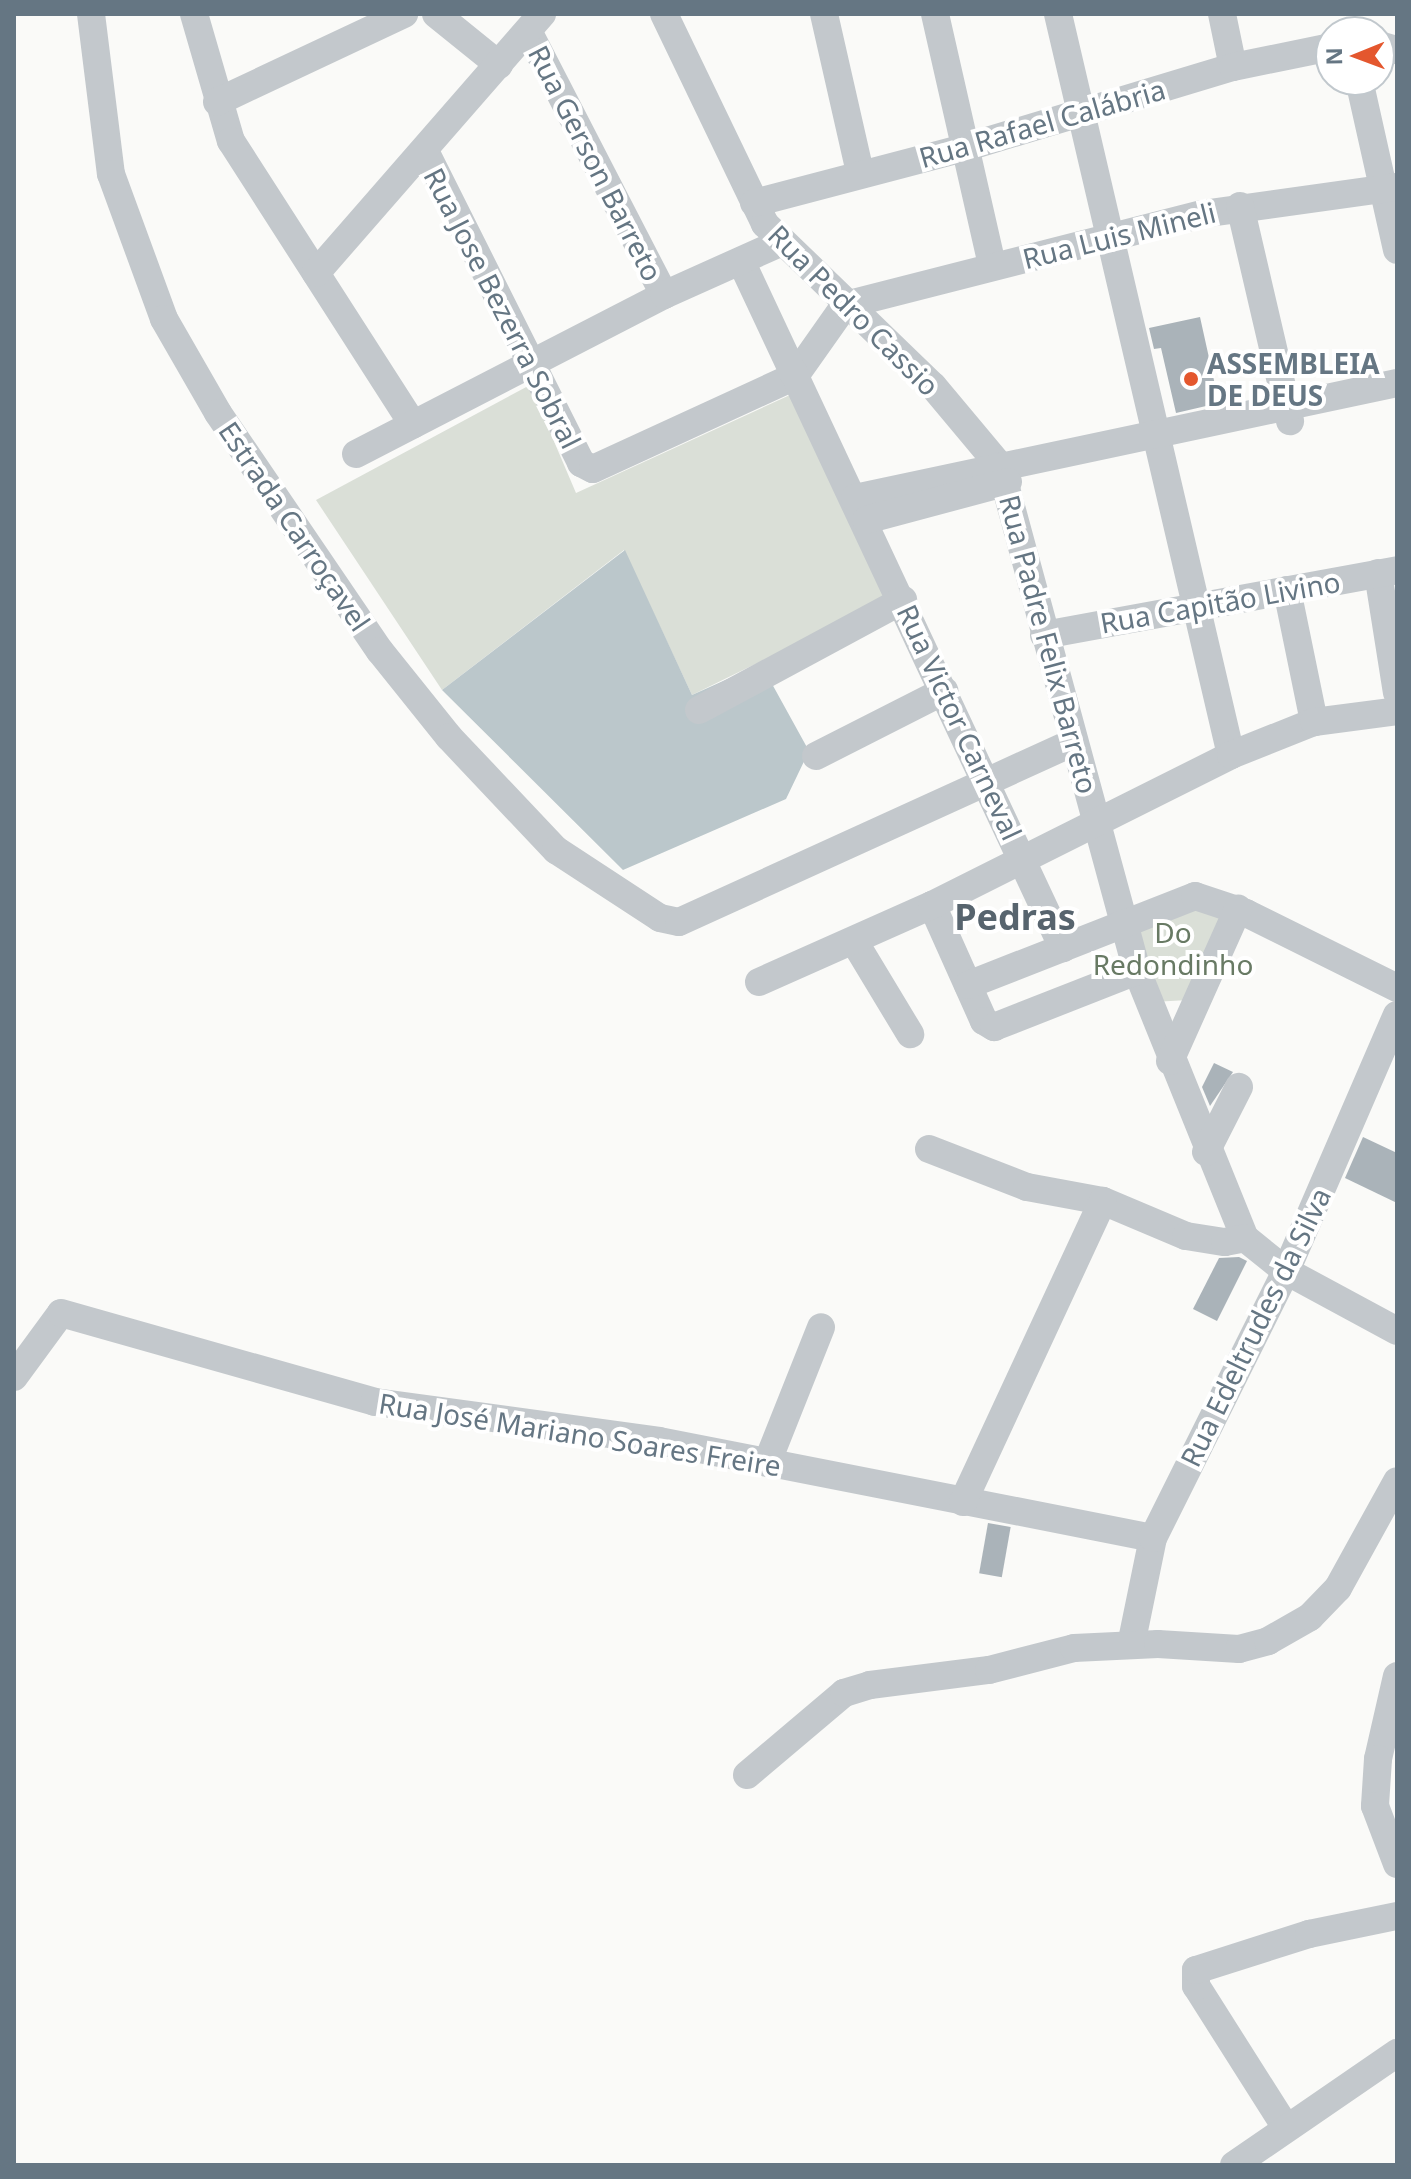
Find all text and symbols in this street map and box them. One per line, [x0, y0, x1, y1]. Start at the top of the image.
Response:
north arrow [1315, 16, 1395, 96]
street label: Rua Gerson Barreto [522, 40, 670, 286]
text: N [1318, 47, 1348, 66]
street label: Rua Rafael Calábria [915, 72, 1169, 174]
street label: Rua Jose Bezerra Sobral [418, 162, 588, 454]
street label: Rua Luis Mineli [1019, 195, 1219, 275]
street label: Rua Pedro Cassio [762, 218, 946, 402]
place label: ASSEMBLEIA DE DEUS [1207, 346, 1380, 412]
marker: ASSEMBLEIA DE DEUS [1182, 370, 1200, 388]
street label: Estrada Carroçavel [212, 415, 378, 637]
street label: Rua Padre Felix Barreto [993, 491, 1105, 797]
street label: Rua Capitão Livino [1097, 564, 1343, 640]
street label: Rua Victor Carneval [891, 599, 1029, 845]
district label: Pedras [954, 895, 1076, 939]
park label: Do Redondinho [1093, 915, 1253, 981]
street label: Rua Edeltrudes da Silva [1173, 1182, 1337, 1472]
street label: Rua José Mariano Soares Freire [376, 1386, 784, 1482]

